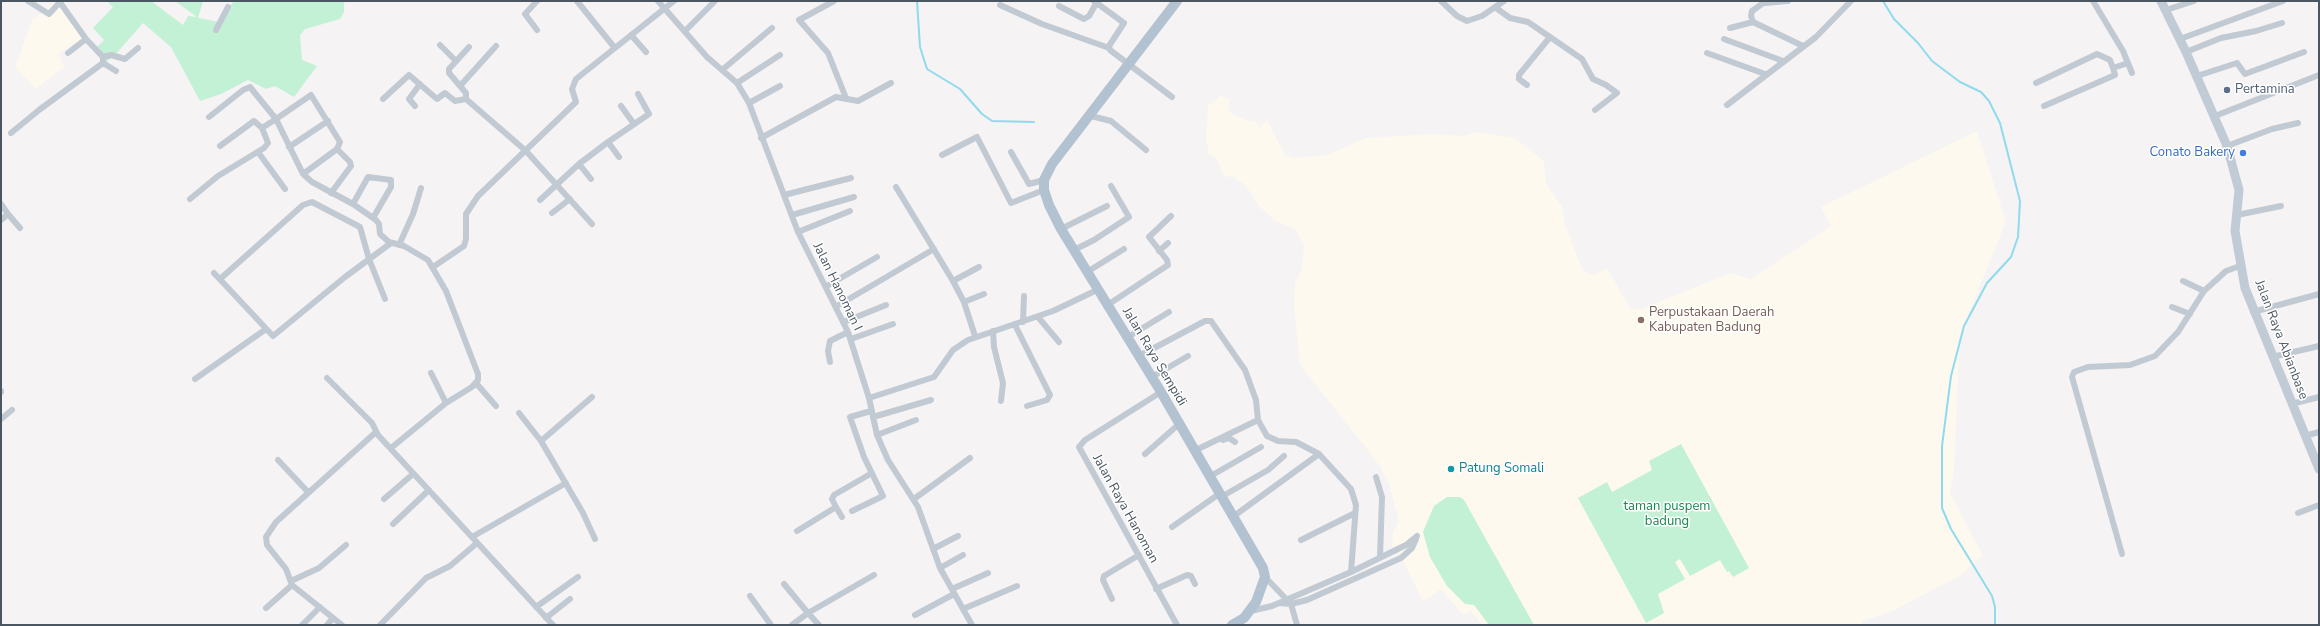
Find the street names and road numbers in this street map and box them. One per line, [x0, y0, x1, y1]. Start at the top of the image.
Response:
street label: Jalan Hanoman I [809, 240, 865, 334]
street label: Jalan Raya Abianbase [2251, 278, 2311, 402]
street label: Jalan Raya Sempidi [1118, 305, 1190, 409]
street label: Jalan Raya Hanoman [1089, 452, 1161, 566]

